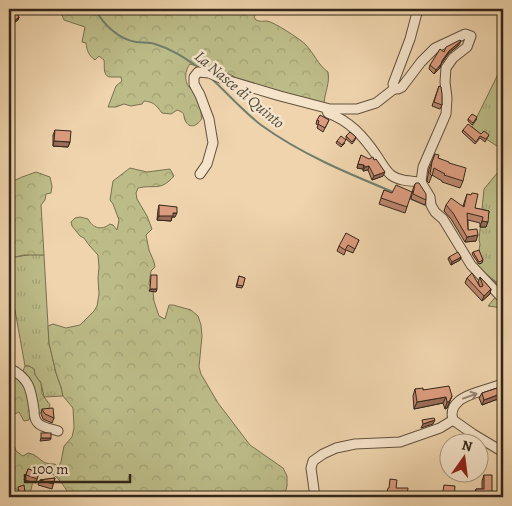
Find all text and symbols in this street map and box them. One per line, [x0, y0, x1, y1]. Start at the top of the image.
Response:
water label: La Nasce di Quinto [190, 46, 289, 134]
one-way arrow [462, 391, 478, 400]
north arrow [440, 434, 490, 484]
text: N [460, 435, 474, 456]
scale bar [25, 451, 130, 483]
text: 100 m [32, 459, 69, 479]

